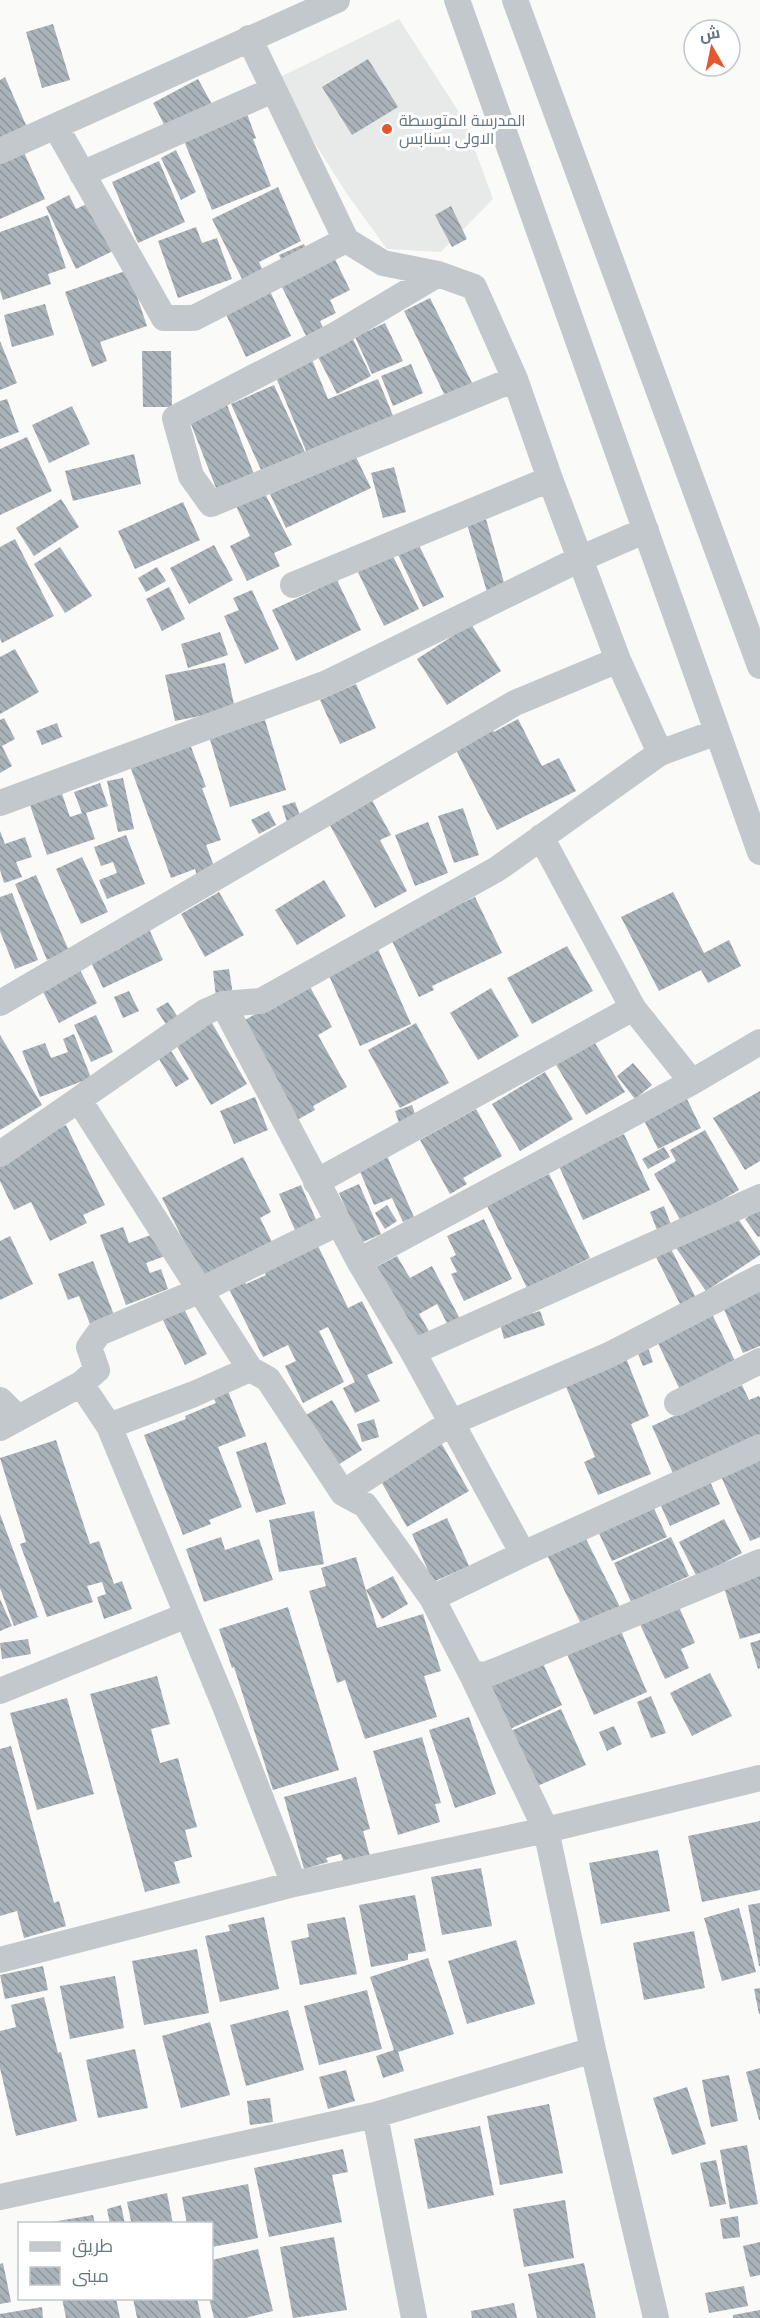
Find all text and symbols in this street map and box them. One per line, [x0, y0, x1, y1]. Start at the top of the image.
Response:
north arrow [682, 18, 742, 78]
text: ش [698, 23, 721, 45]
place label: المدرسة المتوسطة الاولى بسنابس [399, 111, 526, 149]
marker: المدرسة المتوسطة الاولى بسنابس [380, 122, 394, 136]
legend [18, 2222, 213, 2300]
text: طريق [72, 2235, 113, 2258]
text: مبنى [72, 2265, 109, 2287]

